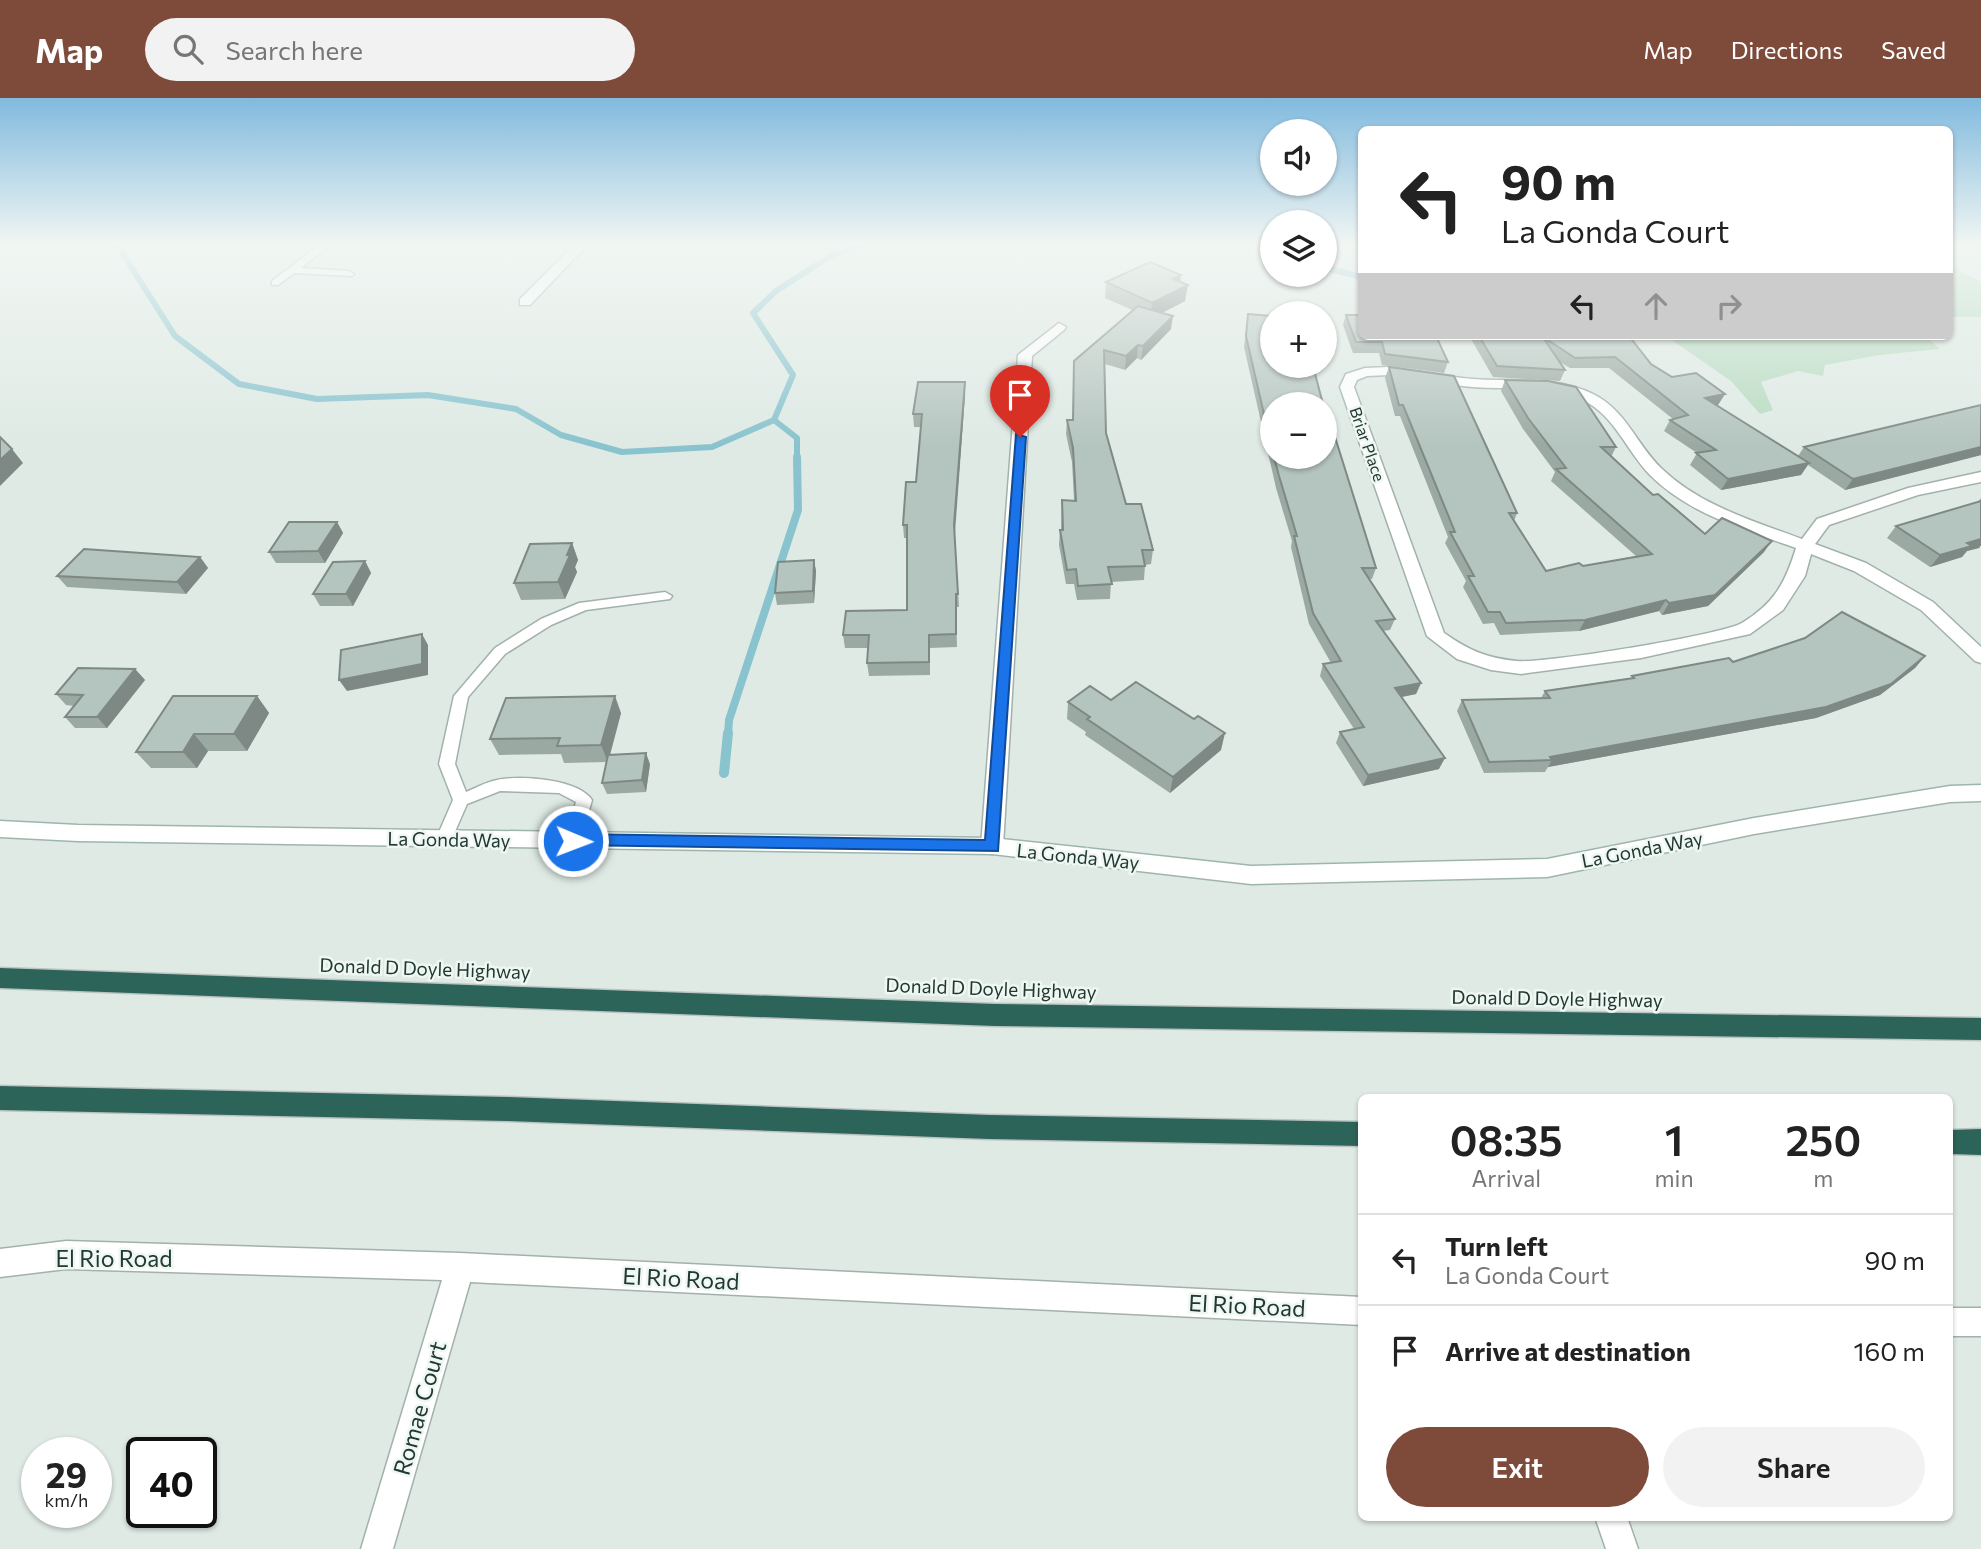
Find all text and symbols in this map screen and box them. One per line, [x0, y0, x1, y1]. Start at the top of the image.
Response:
search box [145, 18, 635, 81]
text: Map [35, 29, 103, 70]
icon: search [169, 30, 207, 68]
text: Search here [225, 34, 363, 65]
text: Map [1643, 35, 1693, 64]
text: Directions [1731, 35, 1843, 64]
text: Saved [1881, 35, 1946, 64]
map controls [1260, 119, 1337, 469]
button: sound [1260, 119, 1337, 196]
text: 90 m [1501, 150, 1616, 210]
icon: left [1386, 154, 1477, 245]
button: layers [1260, 210, 1337, 287]
text: La Gonda Court [1501, 210, 1729, 250]
icon: left [1564, 287, 1602, 325]
icon: ahead [1637, 287, 1675, 325]
icon: right [1710, 287, 1748, 325]
button: + [1260, 301, 1337, 378]
pin [990, 365, 1050, 437]
icon: arrive [1001, 376, 1039, 414]
button: − [1260, 392, 1337, 469]
street label: Briar Place [1346, 404, 1390, 484]
position arrow [536, 804, 610, 878]
street label: La Gonda Way [387, 826, 511, 852]
street label: La Gonda Way [1579, 826, 1705, 872]
street label: La Gonda Way [1016, 838, 1141, 874]
street label: Donald D Doyle Highway [319, 953, 531, 983]
street label: Donald D Doyle Highway [885, 973, 1097, 1003]
street label: Donald D Doyle Highway [1451, 985, 1663, 1011]
text: 08:35 [1450, 1113, 1563, 1165]
text: 1 [1665, 1113, 1683, 1165]
text: 250 [1785, 1113, 1861, 1165]
text: Arrival [1471, 1164, 1541, 1192]
text: min [1654, 1164, 1694, 1192]
text: m [1813, 1164, 1833, 1192]
text: Turn left [1445, 1230, 1548, 1261]
icon: left [1386, 1241, 1424, 1279]
street label: El Rio Road [55, 1244, 173, 1272]
text: 90 m [1865, 1244, 1925, 1275]
street label: El Rio Road [622, 1261, 740, 1295]
text: La Gonda Court [1445, 1261, 1609, 1289]
street label: El Rio Road [1188, 1288, 1306, 1322]
icon: arrive [1386, 1332, 1424, 1370]
text: Arrive at destination [1445, 1335, 1691, 1366]
text: 160 m [1853, 1335, 1925, 1366]
street label: Romae Court [387, 1338, 451, 1478]
button: Exit [1386, 1427, 1649, 1507]
button: Share [1663, 1427, 1925, 1507]
speed limit sign: 40 [126, 1437, 217, 1528]
text: 29 [46, 1452, 87, 1495]
text: km/h [45, 1489, 88, 1511]

